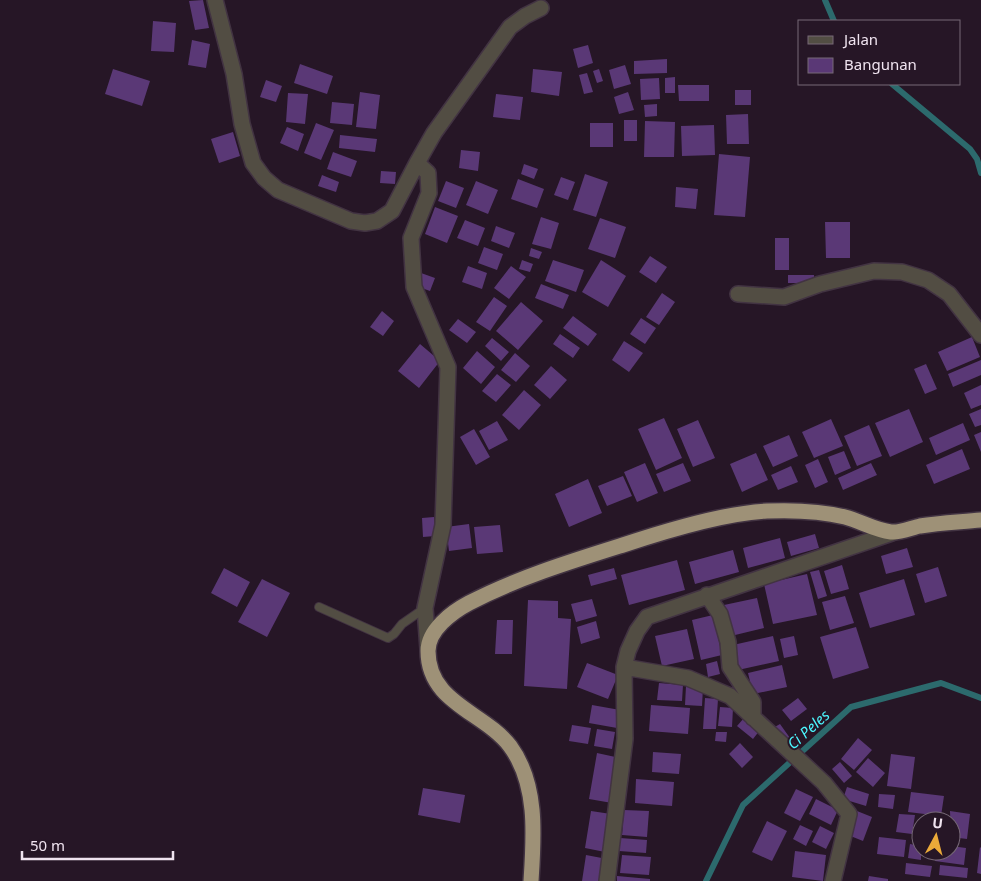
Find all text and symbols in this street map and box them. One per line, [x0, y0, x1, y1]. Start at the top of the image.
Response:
legend [798, 20, 961, 85]
text: Jalan [842, 29, 878, 49]
text: Bangunan [844, 54, 917, 74]
water label: Ci Peles [783, 704, 834, 753]
north arrow [911, 811, 961, 861]
text: U [931, 813, 944, 833]
scale bar [22, 828, 174, 860]
text: 50 m [30, 835, 65, 855]

